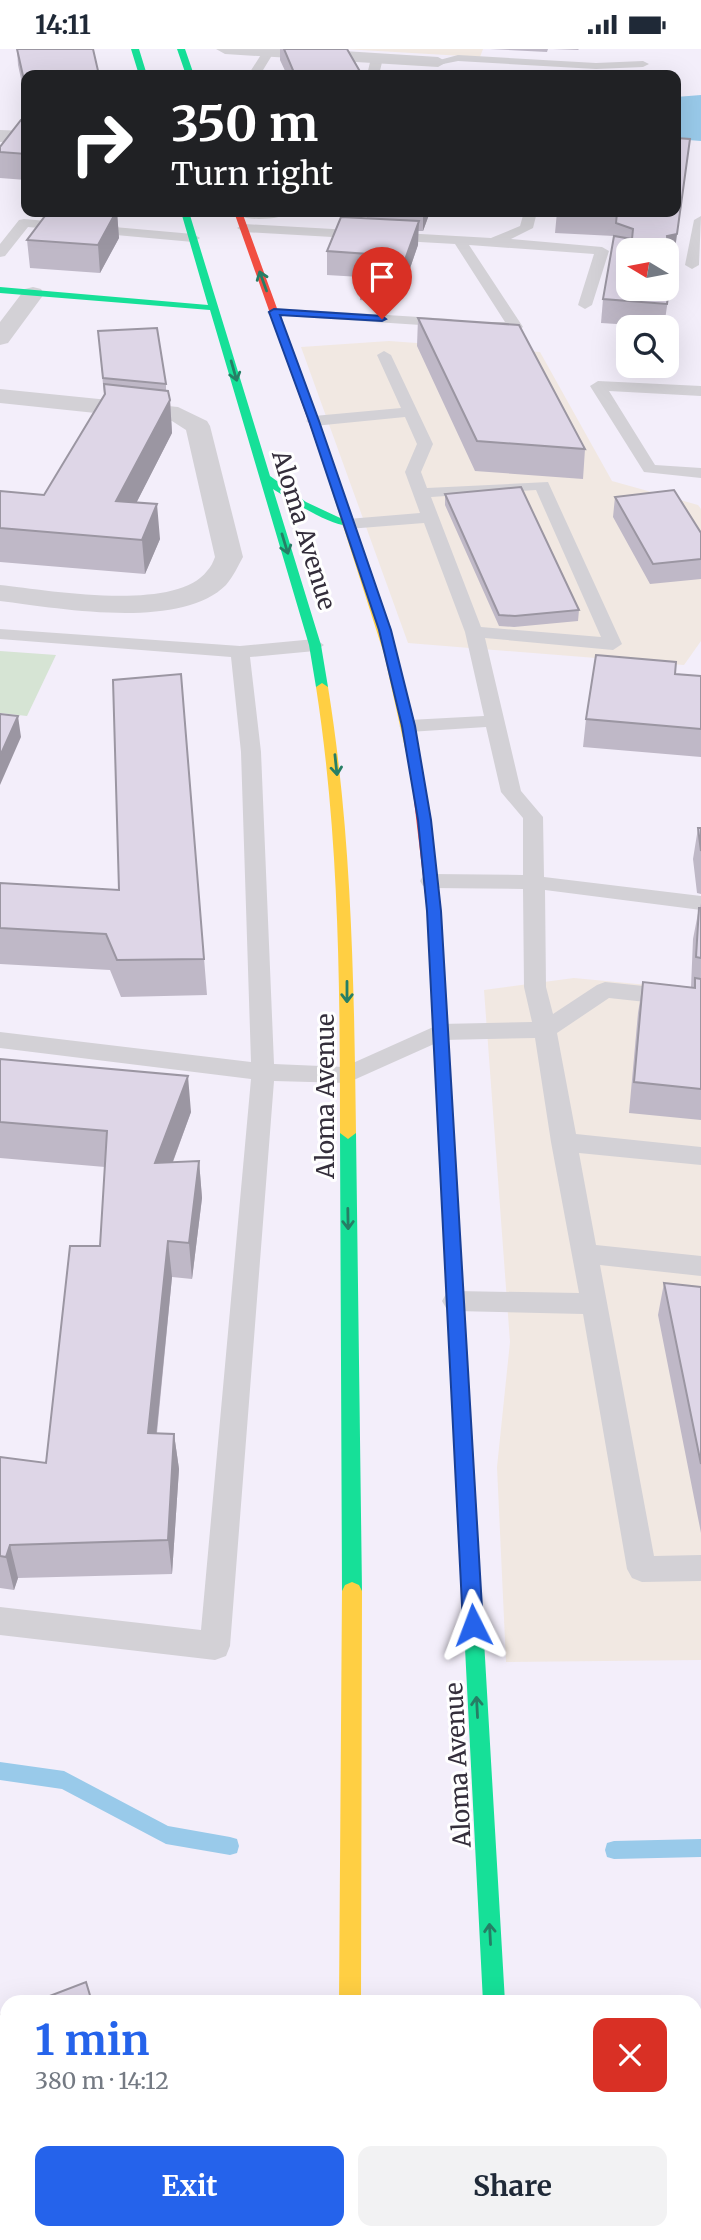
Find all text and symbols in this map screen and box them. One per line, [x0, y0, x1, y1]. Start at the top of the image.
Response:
text: 14:11 [35, 8, 91, 41]
text: 350 m [171, 93, 318, 154]
icon: right [56, 98, 147, 189]
text: Turn right [171, 154, 333, 194]
north arrow [616, 238, 679, 301]
map controls [616, 238, 679, 378]
pin [352, 247, 412, 319]
icon: arrive [363, 258, 401, 296]
one-way arrow [256, 270, 268, 292]
button: search [616, 315, 679, 378]
one-way arrow [228, 359, 241, 381]
street label: Aloma Avenue [265, 445, 343, 614]
one-way arrow [280, 532, 292, 554]
one-way arrow [329, 753, 342, 776]
one-way arrow [340, 980, 354, 1003]
street label: Aloma Avenue [310, 1013, 341, 1180]
one-way arrow [342, 1208, 355, 1231]
position arrow [436, 1588, 510, 1662]
street label: Aloma Avenue [438, 1682, 478, 1849]
one-way arrow [471, 1695, 484, 1718]
one-way arrow [483, 1923, 496, 1946]
text: 1 min [35, 2014, 149, 2066]
button: close [593, 2018, 667, 2092]
text: 380 m · 14:12 [35, 2066, 169, 2095]
button: Exit [35, 2146, 344, 2226]
button: Share [358, 2146, 667, 2226]

